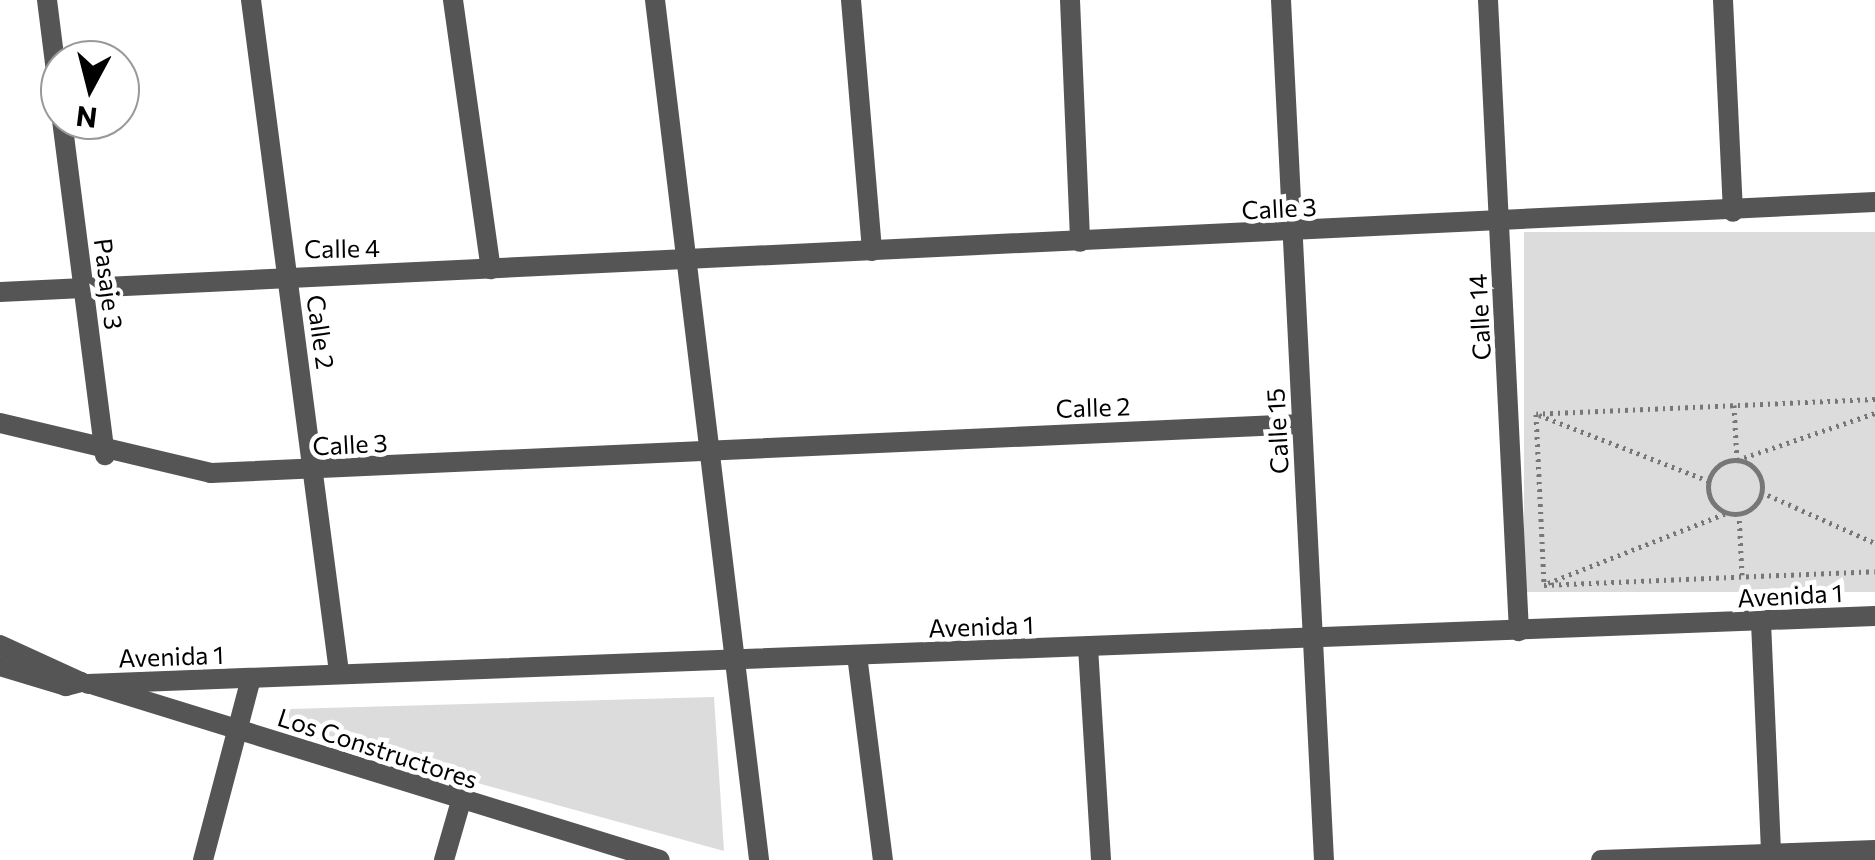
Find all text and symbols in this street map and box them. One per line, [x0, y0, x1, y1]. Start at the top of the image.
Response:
north arrow [40, 40, 140, 140]
text: N [74, 100, 99, 136]
street label: Calle 3 [1241, 191, 1317, 225]
street label: Calle 4 [304, 232, 380, 264]
street label: Pasaje 3 [89, 237, 129, 331]
street label: Calle 14 [1462, 273, 1496, 361]
street label: Calle 2 [301, 293, 341, 371]
street label: Calle 15 [1260, 387, 1294, 475]
street label: Calle 2 [1055, 391, 1131, 423]
street label: Calle 3 [312, 427, 388, 461]
street label: Avenida 1 [1736, 577, 1844, 613]
street label: Avenida 1 [928, 609, 1034, 643]
street label: Avenida 1 [118, 639, 224, 673]
street label: Los Constructores [274, 702, 482, 794]

